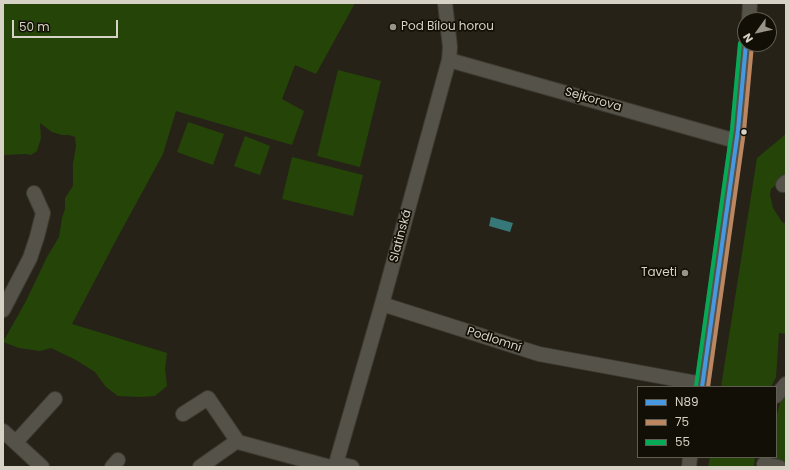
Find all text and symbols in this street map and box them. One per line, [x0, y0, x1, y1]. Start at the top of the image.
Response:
scale bar [14, 12, 120, 38]
north arrow [737, 12, 777, 52]
text: 50 m [19, 18, 50, 35]
place label: Pod Bílou horou [401, 20, 494, 34]
marker: Pod Bílou horou [388, 22, 398, 32]
text: N [739, 30, 757, 46]
street label: Sejkorova [563, 85, 623, 115]
unlabelled marker [739, 127, 749, 137]
street label: Slatinská [387, 208, 415, 264]
place label: Taveti [641, 266, 677, 280]
marker: Taveti [680, 268, 690, 278]
street label: Podlomní [465, 324, 523, 356]
legend [637, 386, 777, 458]
text: N89 [675, 393, 699, 410]
text: 75 [675, 413, 689, 430]
text: 55 [675, 433, 690, 450]

